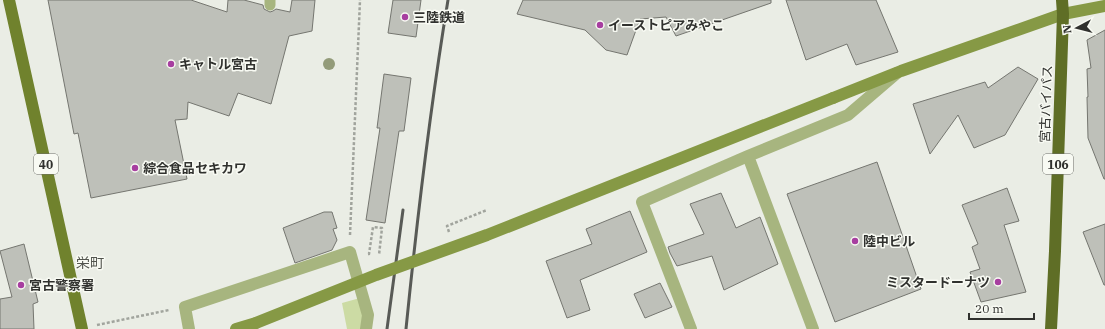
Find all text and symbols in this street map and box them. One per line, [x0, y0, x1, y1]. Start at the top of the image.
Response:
north arrow [1057, 8, 1097, 48]
place label: 三陸鉄道 [413, 9, 465, 26]
marker: 三陸鉄道 [400, 12, 410, 22]
place label: イーストピアみやこ [608, 17, 724, 34]
marker: イーストピアみやこ [595, 20, 605, 30]
text: N [1060, 24, 1075, 34]
place label: キャトル宮古 [179, 56, 257, 73]
marker: キャトル宮古 [166, 59, 176, 69]
street label: 宮古バイパス [1036, 65, 1056, 143]
road number: 40 [34, 154, 58, 174]
road number: 106 [1043, 154, 1073, 174]
place label: 綜合食品セキカワ [143, 160, 247, 177]
marker: 綜合食品セキカワ [130, 163, 140, 173]
place label: 陸中ビル [863, 233, 915, 250]
marker: 陸中ビル [850, 236, 860, 246]
district label: 栄町 [76, 254, 104, 272]
place label: ミスタードーナツ [886, 274, 990, 291]
place label: 宮古警察署 [29, 277, 94, 294]
marker: ミスタードーナツ [993, 277, 1003, 287]
marker: 宮古警察署 [16, 280, 26, 290]
scale bar [969, 295, 1034, 321]
text: 20 m [975, 301, 1004, 316]

